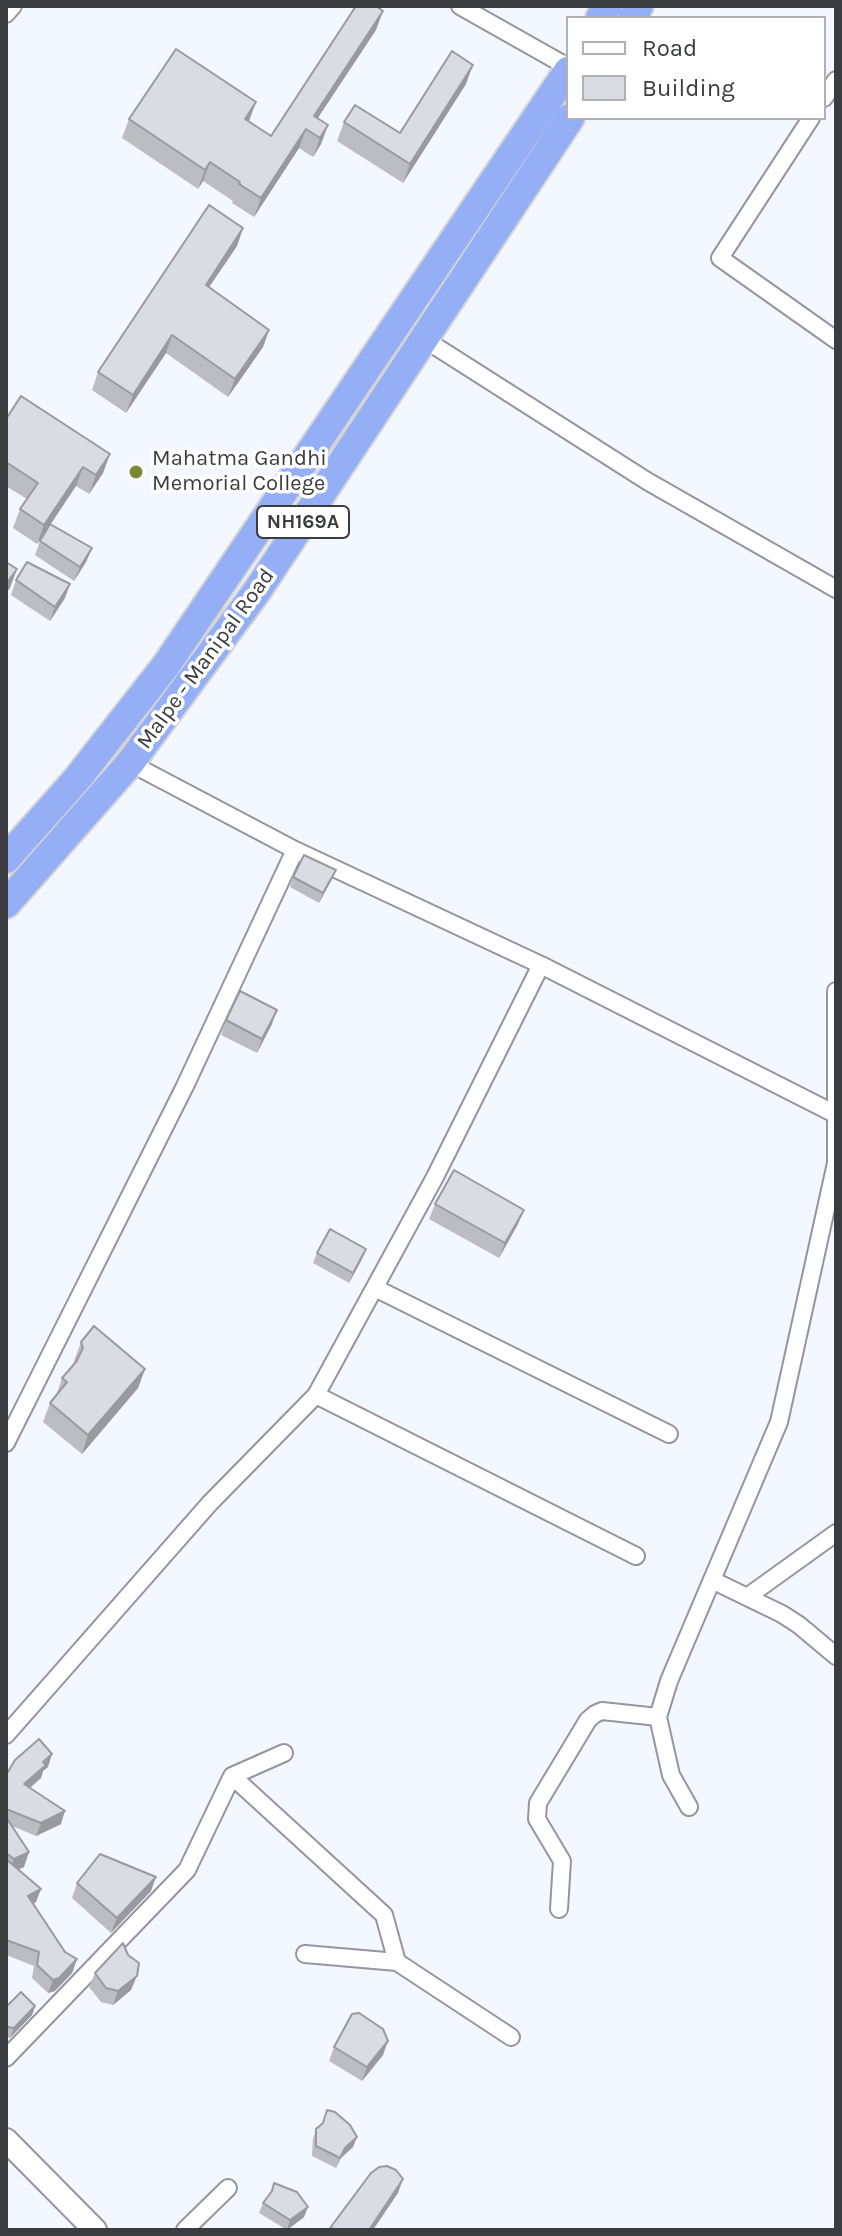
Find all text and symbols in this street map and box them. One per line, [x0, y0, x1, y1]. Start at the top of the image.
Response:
legend [566, 16, 826, 120]
text: Road [642, 34, 697, 62]
text: Building [642, 74, 735, 102]
place label: Mahatma Gandhi Memorial College [152, 446, 327, 498]
marker: Mahatma Gandhi Memorial College [127, 463, 145, 481]
road number: NH169A [257, 506, 349, 538]
street label: Malpe - Manipal Road [132, 564, 280, 754]

